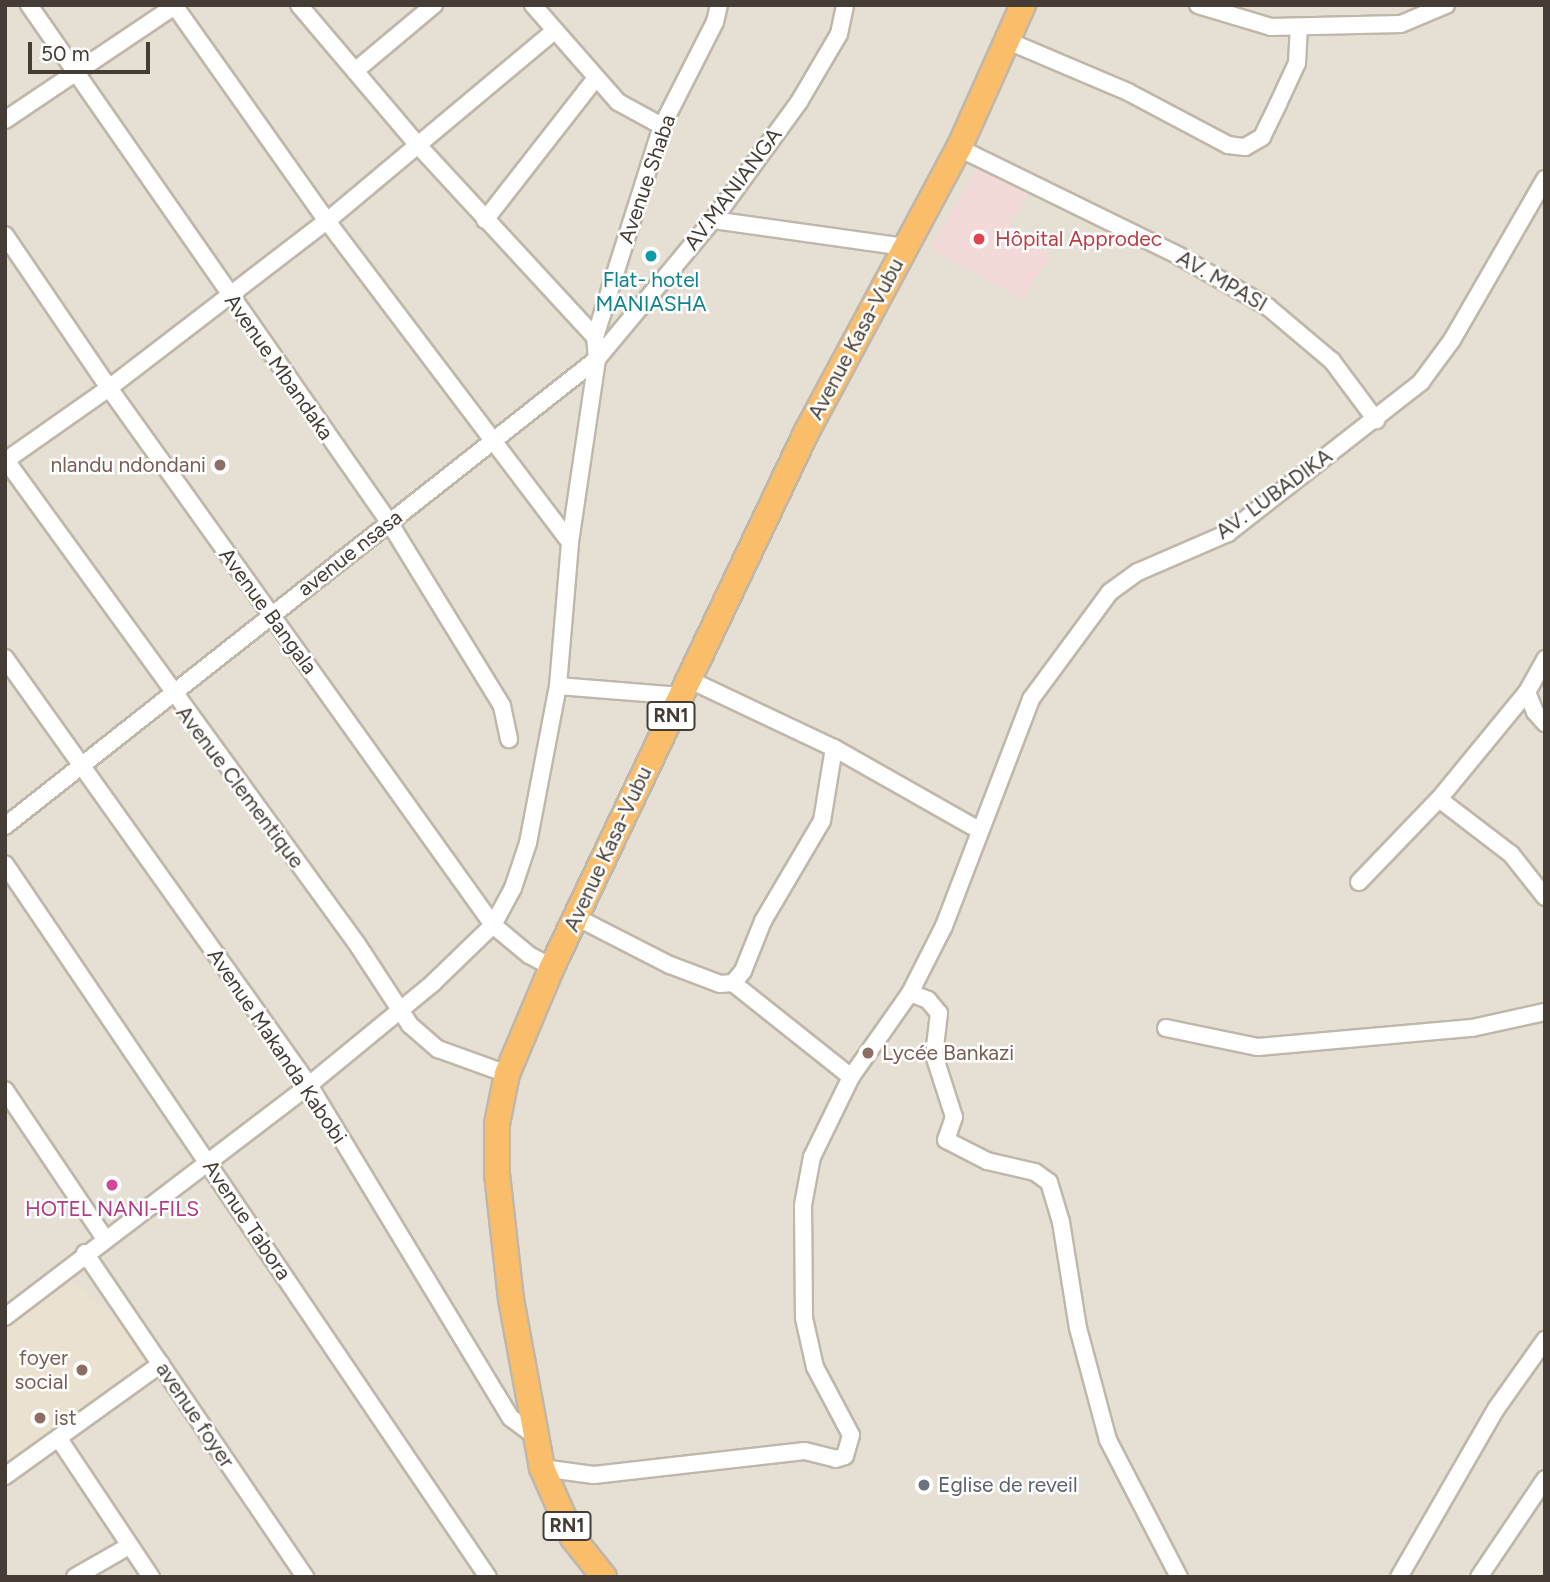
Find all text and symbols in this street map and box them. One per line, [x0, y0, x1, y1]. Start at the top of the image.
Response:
scale bar [32, 28, 154, 72]
text: 50 m [41, 41, 90, 66]
street label: Avenue Shaba [613, 111, 681, 247]
street label: AV.MANIANGA [679, 123, 787, 255]
place label: Hôpital Approdec [995, 226, 1162, 252]
marker: Hôpital Approdec [969, 229, 989, 249]
street label: AV. MPASI [1172, 245, 1272, 317]
marker: Flat- hotel MANIASHA [643, 248, 659, 264]
street label: Avenue Kasa-Vubu [803, 254, 909, 424]
place label: Flat- hotel MANIASHA [595, 267, 707, 317]
street label: Avenue Mbandaka [219, 289, 339, 445]
street label: AV. LUBADIKA [1211, 443, 1337, 545]
place label: nlandu ndondani [50, 452, 206, 478]
marker: nlandu ndondani [212, 457, 228, 473]
street label: avenue nsasa [293, 504, 407, 602]
street label: Avenue Bangala [214, 543, 322, 679]
street label: Avenue Clementique [171, 701, 309, 873]
road number: RN1 [646, 701, 696, 732]
street label: Avenue Kasa-Vubu [559, 763, 657, 935]
street label: Avenue Makanda Kabobi [202, 944, 352, 1148]
place label: Lycée Bankazi [882, 1040, 1014, 1066]
marker: Lycée Bankazi [860, 1045, 876, 1061]
street label: Avenue Tabora [198, 1155, 296, 1285]
marker: HOTEL NANI-FILS [104, 1177, 120, 1193]
place label: HOTEL NANI-FILS [25, 1196, 199, 1222]
place label: foyer social [14, 1345, 68, 1395]
street label: avenue foyer [151, 1357, 239, 1473]
marker: foyer social [74, 1362, 90, 1378]
place label: ist [54, 1405, 77, 1431]
marker: ist [32, 1410, 48, 1426]
place label: Eglise de reveil [938, 1472, 1078, 1498]
marker: Eglise de reveil [916, 1477, 932, 1493]
road number: RN1 [542, 1510, 592, 1542]

